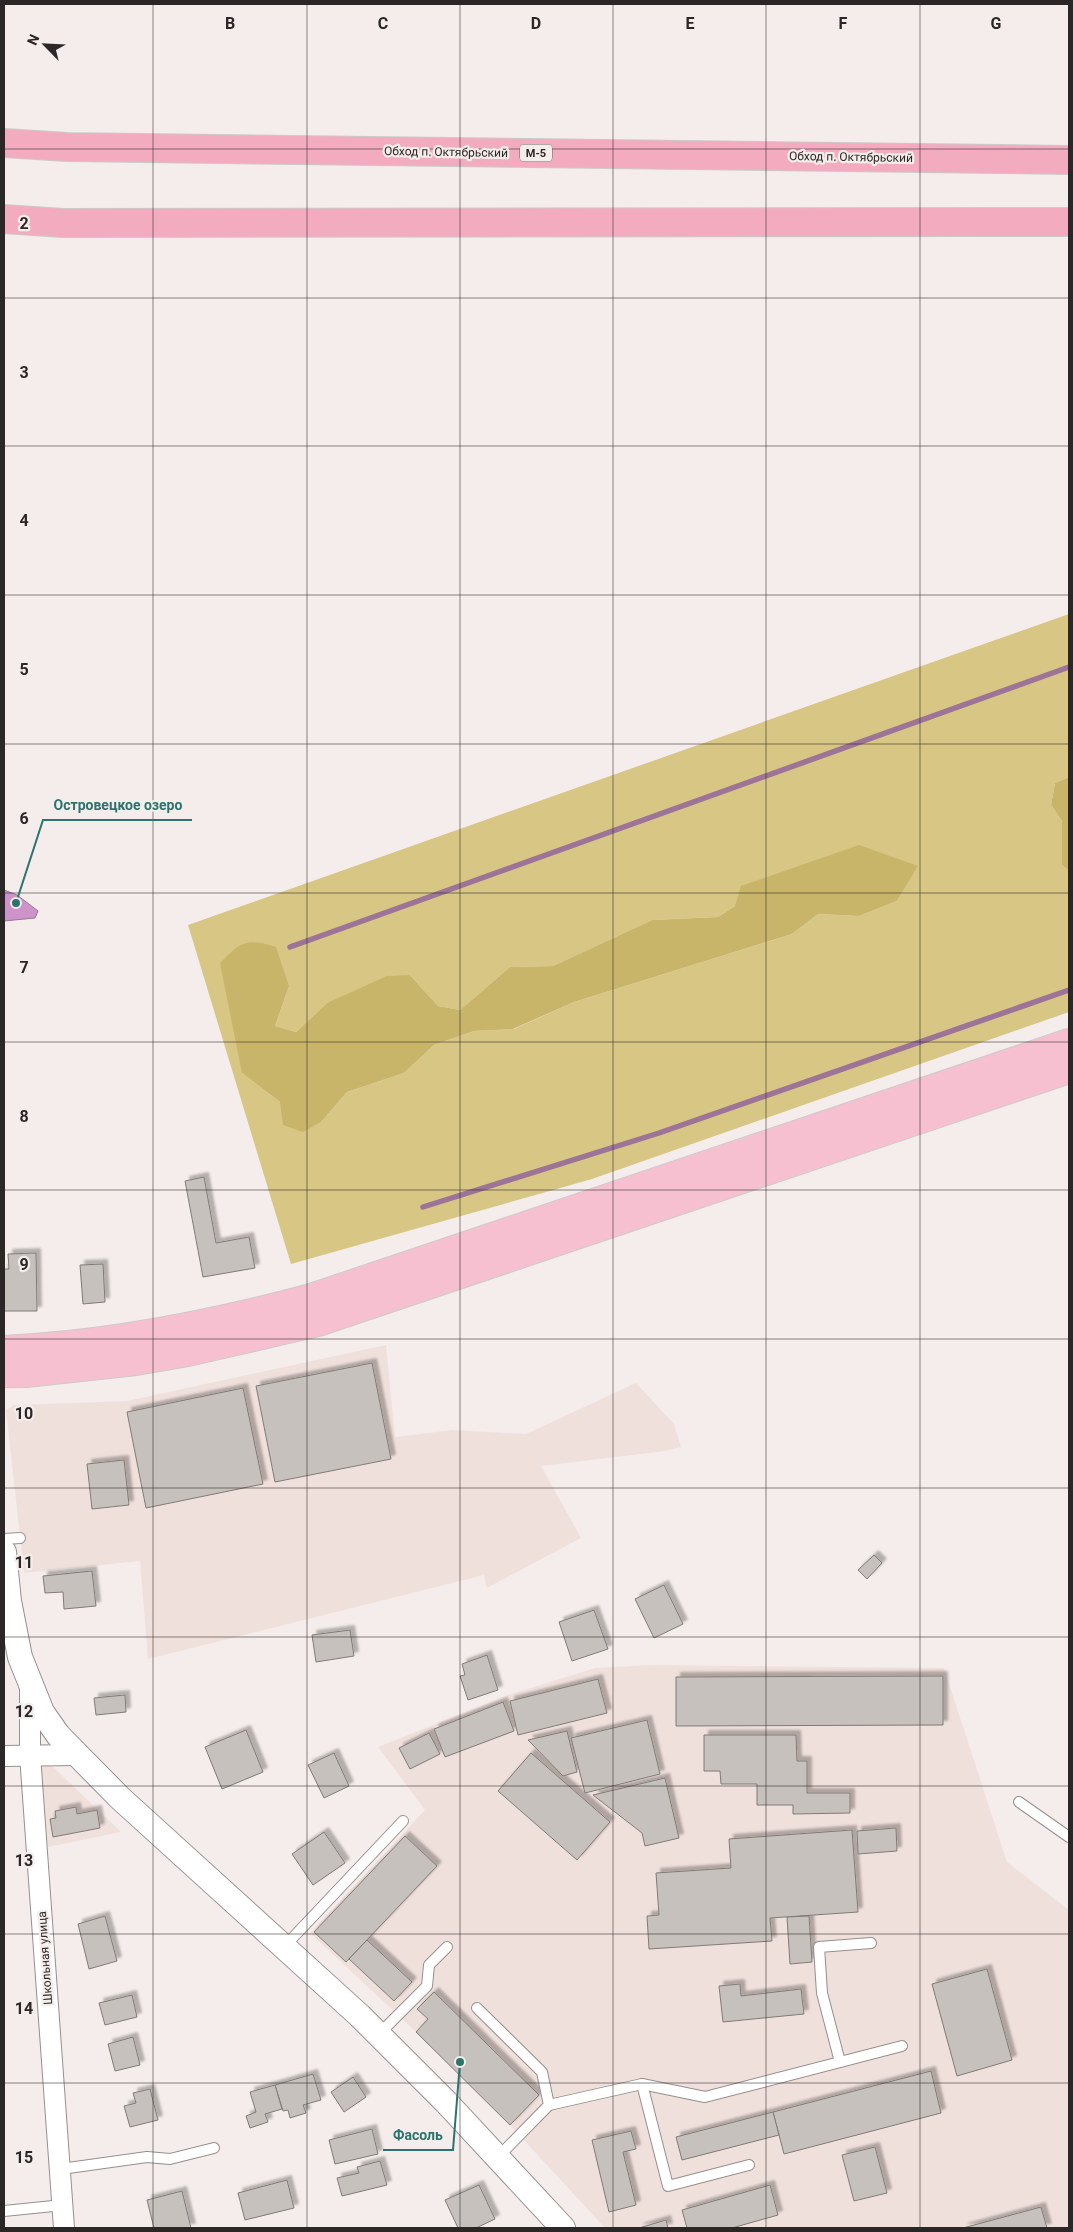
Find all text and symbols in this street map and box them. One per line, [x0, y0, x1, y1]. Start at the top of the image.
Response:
text: B [225, 14, 235, 33]
text: C [378, 14, 388, 33]
text: D [531, 14, 541, 33]
text: E [686, 14, 695, 33]
text: F [839, 14, 848, 33]
text: G [991, 14, 1002, 33]
north arrow [20, 20, 70, 70]
text: N [24, 32, 42, 47]
street label: Обход п. Октябрьский [384, 144, 508, 160]
road number: М-5 [520, 144, 552, 162]
street label: Обход п. Октябрьский [789, 149, 913, 165]
text: 2 [19, 214, 29, 233]
text: 3 [19, 363, 29, 382]
text: 4 [19, 511, 29, 530]
text: 5 [19, 660, 29, 679]
callout: Островецкое озеро [43, 791, 192, 820]
text: Островецкое озеро [54, 797, 182, 813]
text: 6 [19, 809, 29, 828]
text: 7 [19, 958, 29, 977]
text: 8 [19, 1107, 29, 1126]
text: 9 [19, 1255, 29, 1274]
text: 10 [15, 1404, 33, 1423]
text: 11 [15, 1553, 33, 1572]
text: 12 [15, 1702, 33, 1721]
text: 13 [15, 1851, 33, 1870]
street label: Школьная улица [35, 1911, 55, 2005]
text: 14 [15, 1999, 33, 2018]
callout: Фасоль [383, 2121, 453, 2150]
text: Фасоль [393, 2127, 443, 2143]
text: 15 [15, 2148, 33, 2167]

